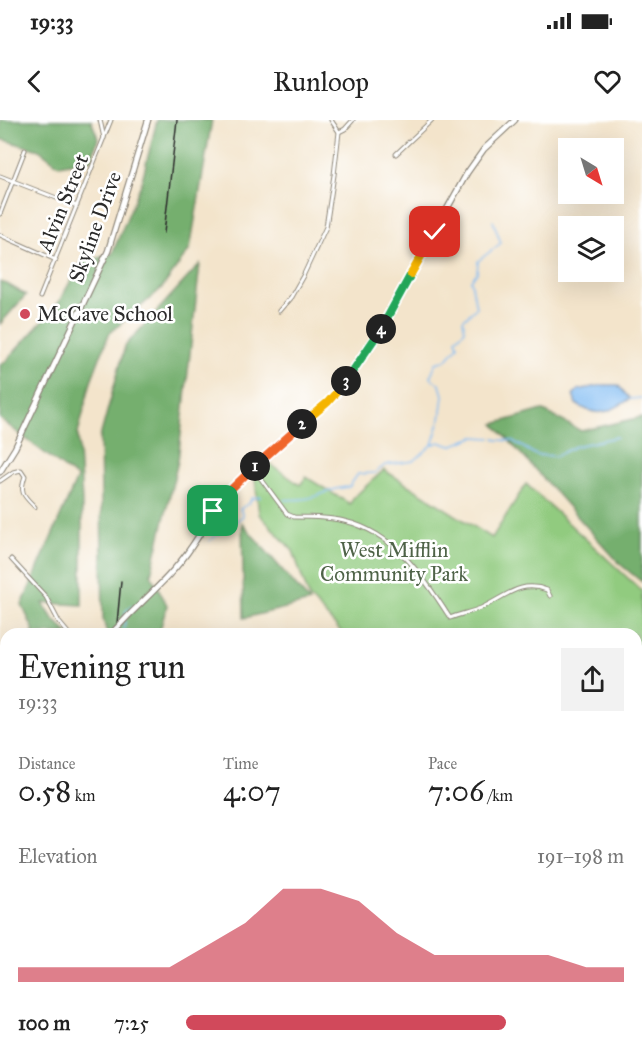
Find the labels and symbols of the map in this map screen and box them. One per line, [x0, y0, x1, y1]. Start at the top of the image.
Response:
north arrow [558, 138, 624, 204]
street label: Alvin Street [31, 150, 95, 257]
street label: Skyline Drive [63, 168, 127, 286]
pin [409, 206, 460, 257]
place label: McCave School [37, 301, 173, 327]
marker: McCave School [18, 307, 32, 321]
pin: 4 [366, 314, 396, 344]
pin: 3 [331, 366, 361, 396]
pin: 2 [287, 409, 317, 439]
pin: 1 [240, 451, 270, 481]
pin [187, 485, 238, 536]
park label: West Mifflin Community Park [320, 537, 468, 587]

